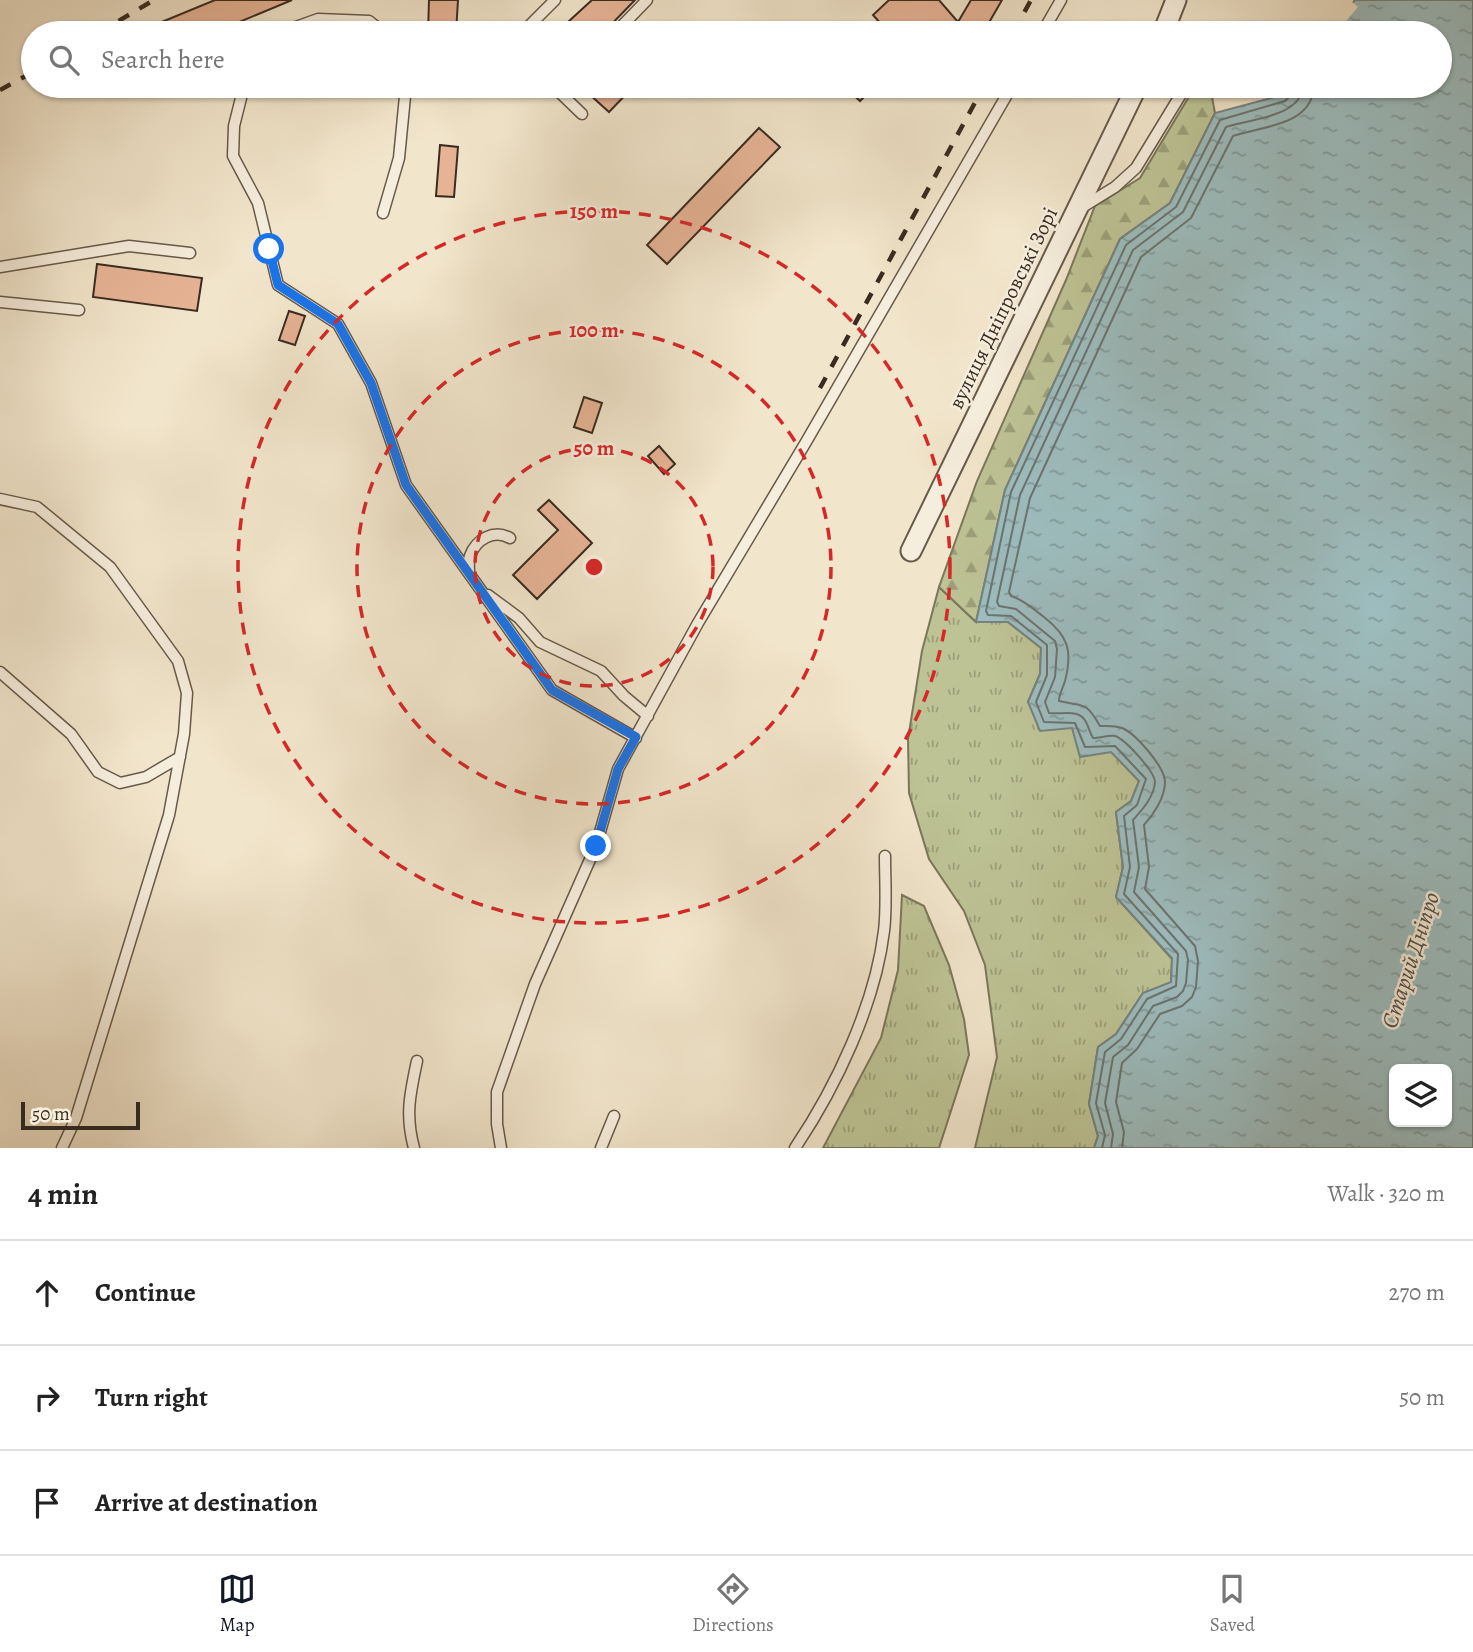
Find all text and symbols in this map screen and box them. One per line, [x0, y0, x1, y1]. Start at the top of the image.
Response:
search box [21, 21, 1452, 98]
icon: search [45, 41, 83, 79]
text: Search here [101, 42, 225, 77]
text: 150 m [570, 197, 619, 225]
street label: вулиця Дніпровські Зорі [942, 202, 1064, 413]
route start [253, 233, 284, 264]
text: 100 m [569, 316, 619, 344]
text: 50 m [574, 434, 615, 462]
centre of rings [582, 555, 606, 579]
route end [580, 830, 611, 861]
water label: Старий Дніпро [1374, 888, 1447, 1032]
map controls [1389, 1064, 1452, 1127]
button: layers [1389, 1064, 1452, 1127]
scale bar [21, 1099, 140, 1131]
text: 50 m [32, 1101, 70, 1127]
text: 4 min [28, 1174, 98, 1214]
text: Walk · 320 m [1328, 1178, 1445, 1209]
icon: ahead [28, 1274, 66, 1312]
text: Continue [95, 1275, 196, 1310]
text: 270 m [1388, 1277, 1445, 1308]
icon: right [28, 1379, 66, 1417]
text: Turn right [95, 1380, 208, 1415]
text: 50 m [1399, 1382, 1445, 1413]
icon: arrive [28, 1484, 66, 1522]
text: Arrive at destination [95, 1485, 318, 1520]
tab: Map [218, 1570, 256, 1638]
tab: Directions [692, 1570, 774, 1638]
tab: Saved [1210, 1570, 1255, 1638]

